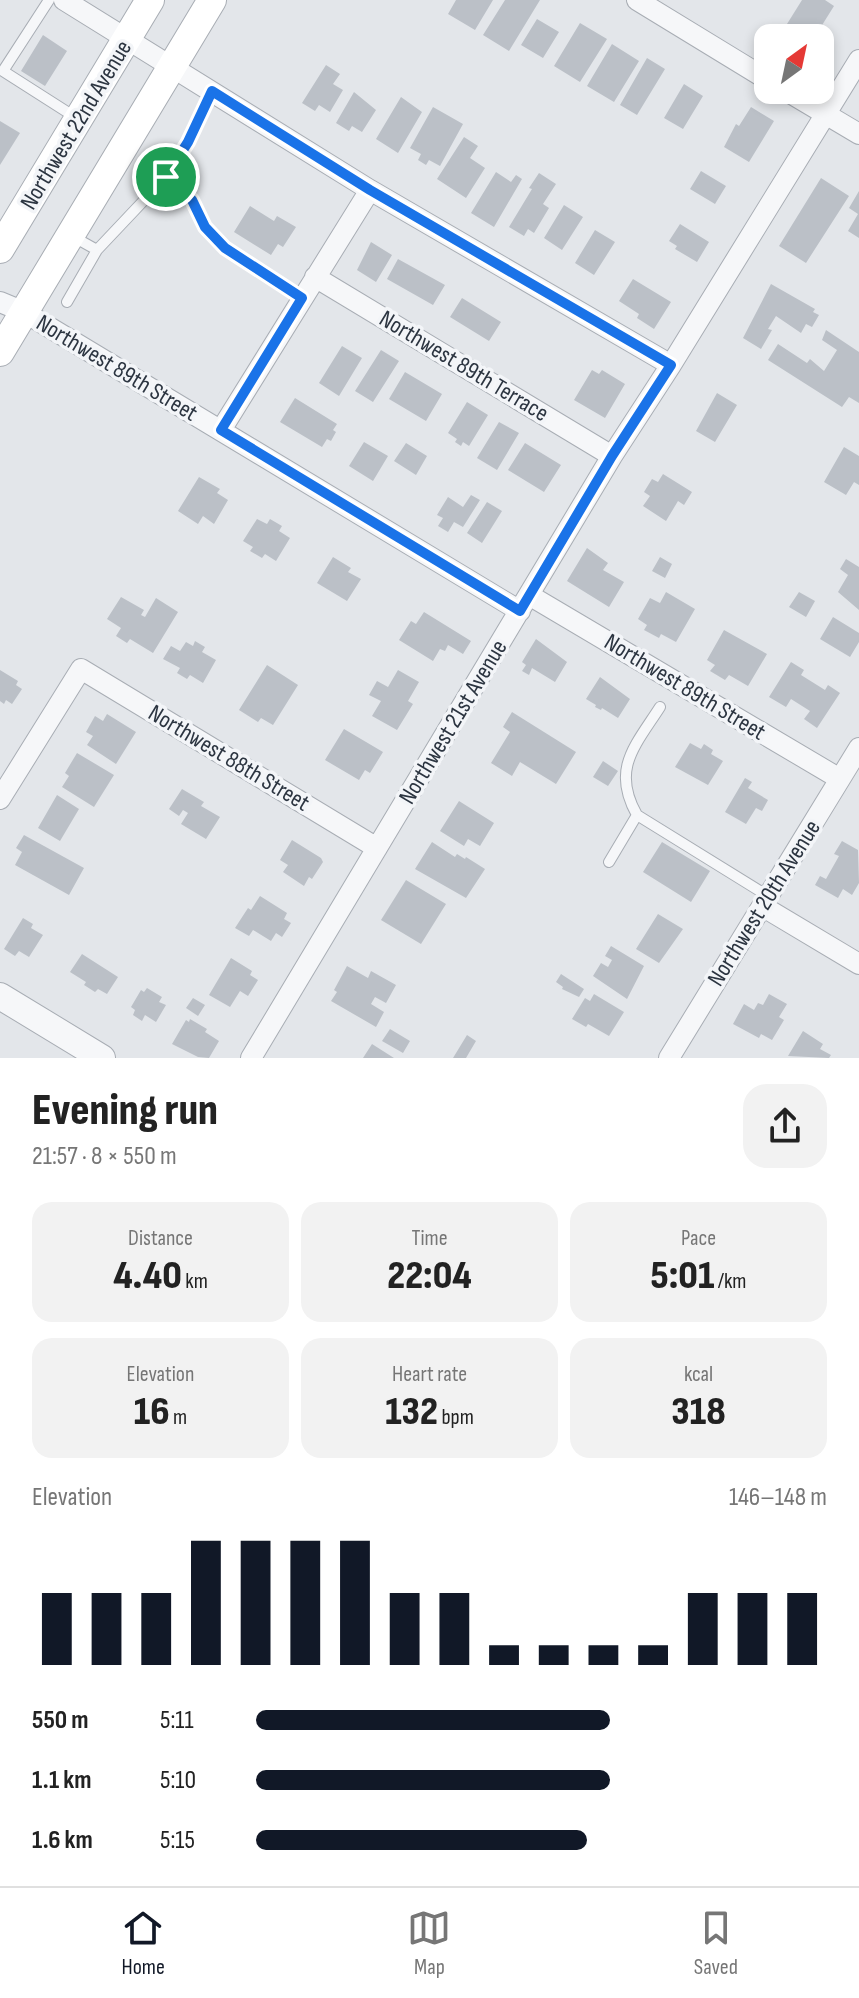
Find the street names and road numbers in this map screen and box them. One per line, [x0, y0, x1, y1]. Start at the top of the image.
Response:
street label: Northwest 22nd Avenue [14, 35, 138, 215]
street label: Northwest 89th Terrace [374, 304, 554, 428]
street label: Northwest 89th Street [31, 308, 203, 428]
street label: Northwest 89th Street [599, 627, 771, 747]
street label: Northwest 21st Avenue [393, 635, 513, 809]
street label: Northwest 88th Street [143, 698, 315, 818]
street label: Northwest 20th Avenue [701, 815, 827, 991]

